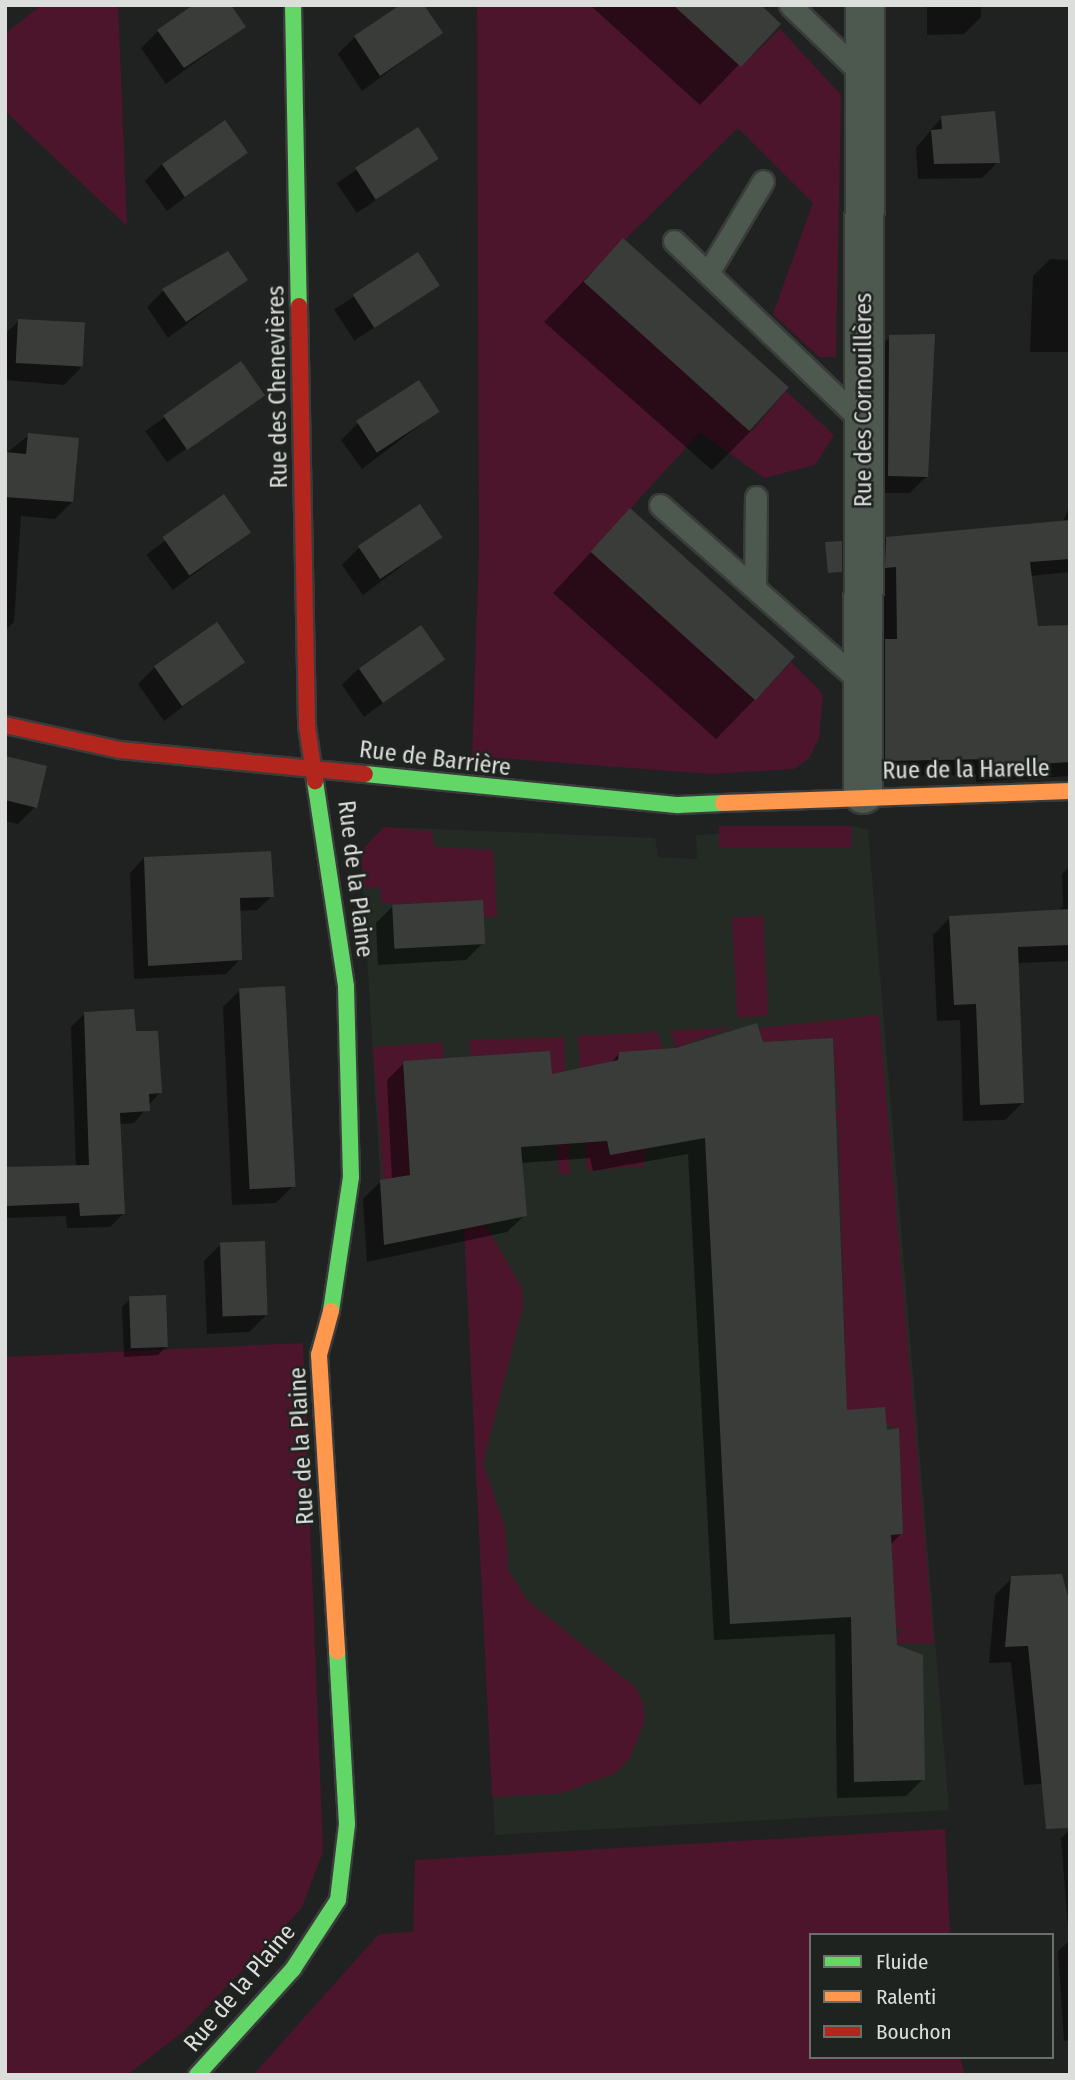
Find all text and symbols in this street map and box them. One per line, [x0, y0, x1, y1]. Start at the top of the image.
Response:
street label: Rue des Chenevières [262, 285, 294, 489]
street label: Rue des Cornouillères [850, 293, 878, 507]
street label: Rue de Barrière [358, 735, 512, 783]
street label: Rue de la Harelle [882, 754, 1050, 786]
street label: Rue de la Plaine [331, 799, 379, 959]
street label: Rue de la Plaine [283, 1366, 321, 1526]
street label: Rue de la Plaine [178, 1918, 302, 2058]
legend [809, 1933, 1054, 2059]
text: Fluide [876, 1949, 928, 1975]
text: Ralenti [876, 1984, 936, 2010]
text: Bouchon [876, 2019, 952, 2045]

